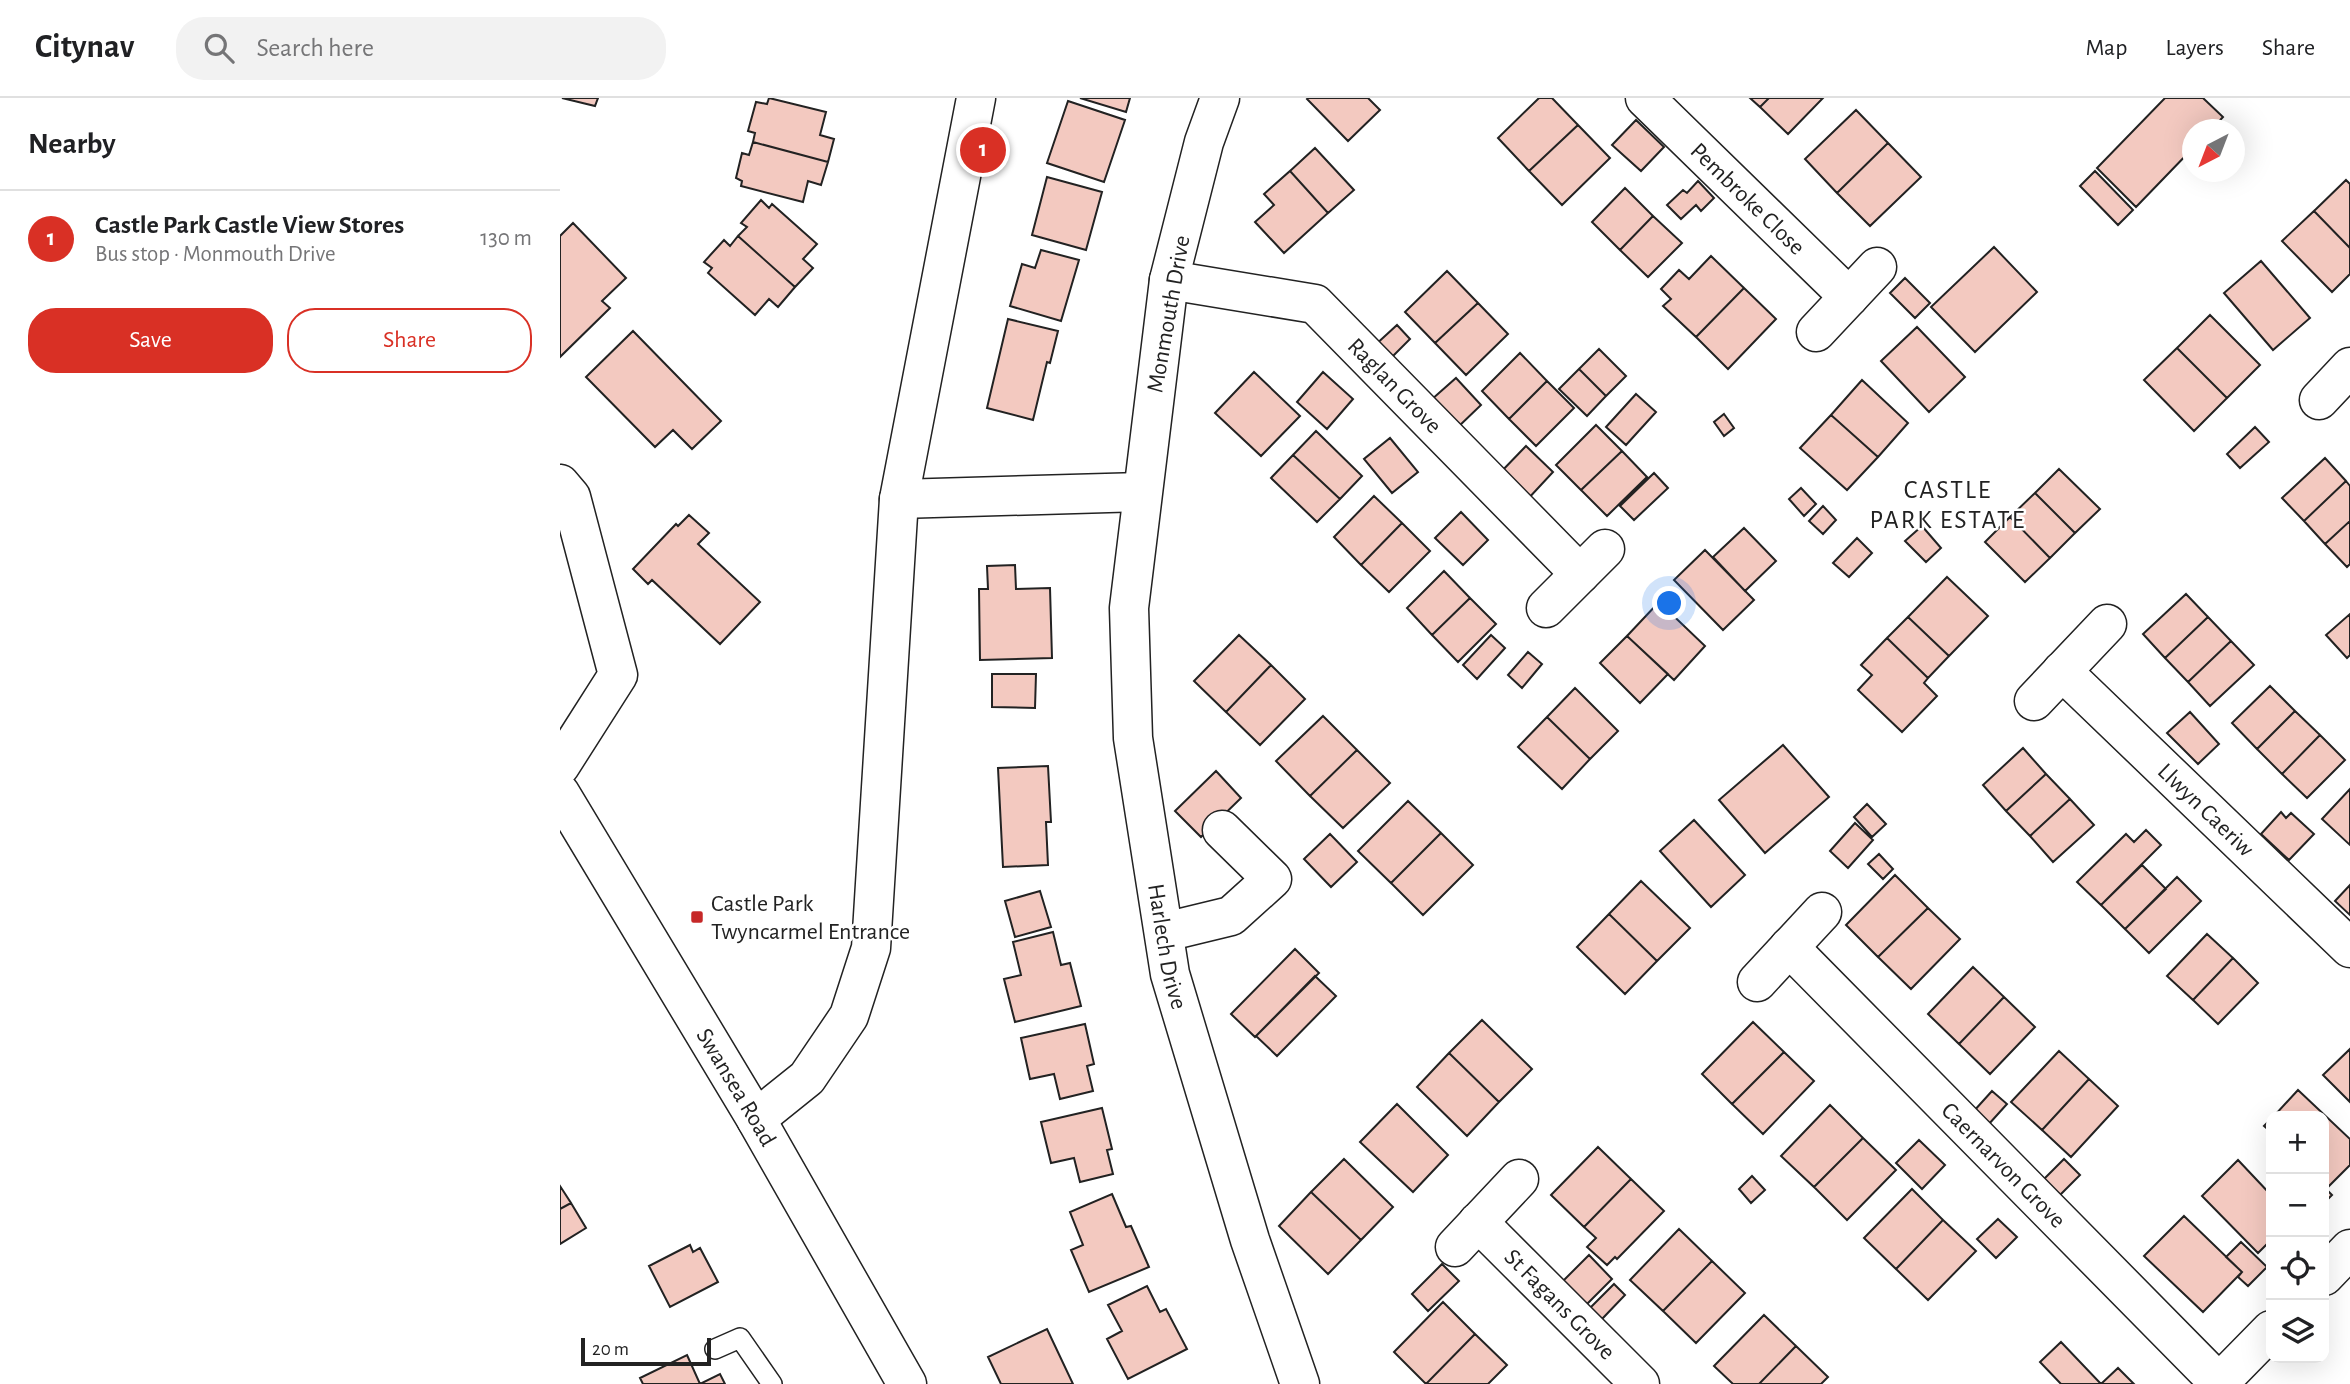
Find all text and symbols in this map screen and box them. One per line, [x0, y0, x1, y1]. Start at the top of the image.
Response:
search box [176, 17, 666, 80]
icon: search [200, 29, 238, 67]
text: Citynav [35, 31, 134, 64]
text: Search here [256, 35, 374, 61]
text: Map [2085, 36, 2127, 60]
text: Layers [2165, 36, 2224, 60]
text: Share [2262, 36, 2315, 60]
north arrow [2182, 119, 2245, 182]
pin: 1 [960, 124, 1006, 176]
text: Nearby [28, 129, 116, 159]
street label: Pembroke Close [1686, 139, 1809, 260]
text: Castle Park Castle View Stores [95, 212, 404, 238]
text: 1 [47, 227, 55, 250]
text: 130 m [480, 227, 532, 250]
street label: Monmouth Drive [1143, 234, 1195, 395]
text: Bus stop · Monmouth Drive [95, 243, 336, 266]
button: Save [28, 308, 273, 373]
button: Share [287, 308, 532, 373]
street label: Raglan Grove [1343, 334, 1446, 438]
district label: CASTLE PARK ESTATE [1870, 477, 2026, 533]
your location [1652, 586, 1686, 620]
street label: Llwyn Caeriw [2153, 759, 2258, 862]
street label: Harlech Drive [1143, 882, 1191, 1012]
place label: Castle Park Twyncarmel Entrance [711, 892, 910, 944]
marker: Castle Park Twyncarmel Entrance [689, 909, 705, 925]
street label: Swansea Road [691, 1024, 780, 1151]
street label: Caernarvon Grove [1937, 1098, 2070, 1233]
map controls [2266, 1111, 2329, 1363]
button: + [2266, 1111, 2329, 1174]
button: − [2266, 1174, 2329, 1237]
button: locate [2266, 1237, 2329, 1300]
street label: St Fagans Grove [1499, 1245, 1619, 1365]
button: layers [2266, 1300, 2329, 1363]
scale bar [581, 1335, 710, 1367]
text: 20 m [592, 1340, 629, 1359]

